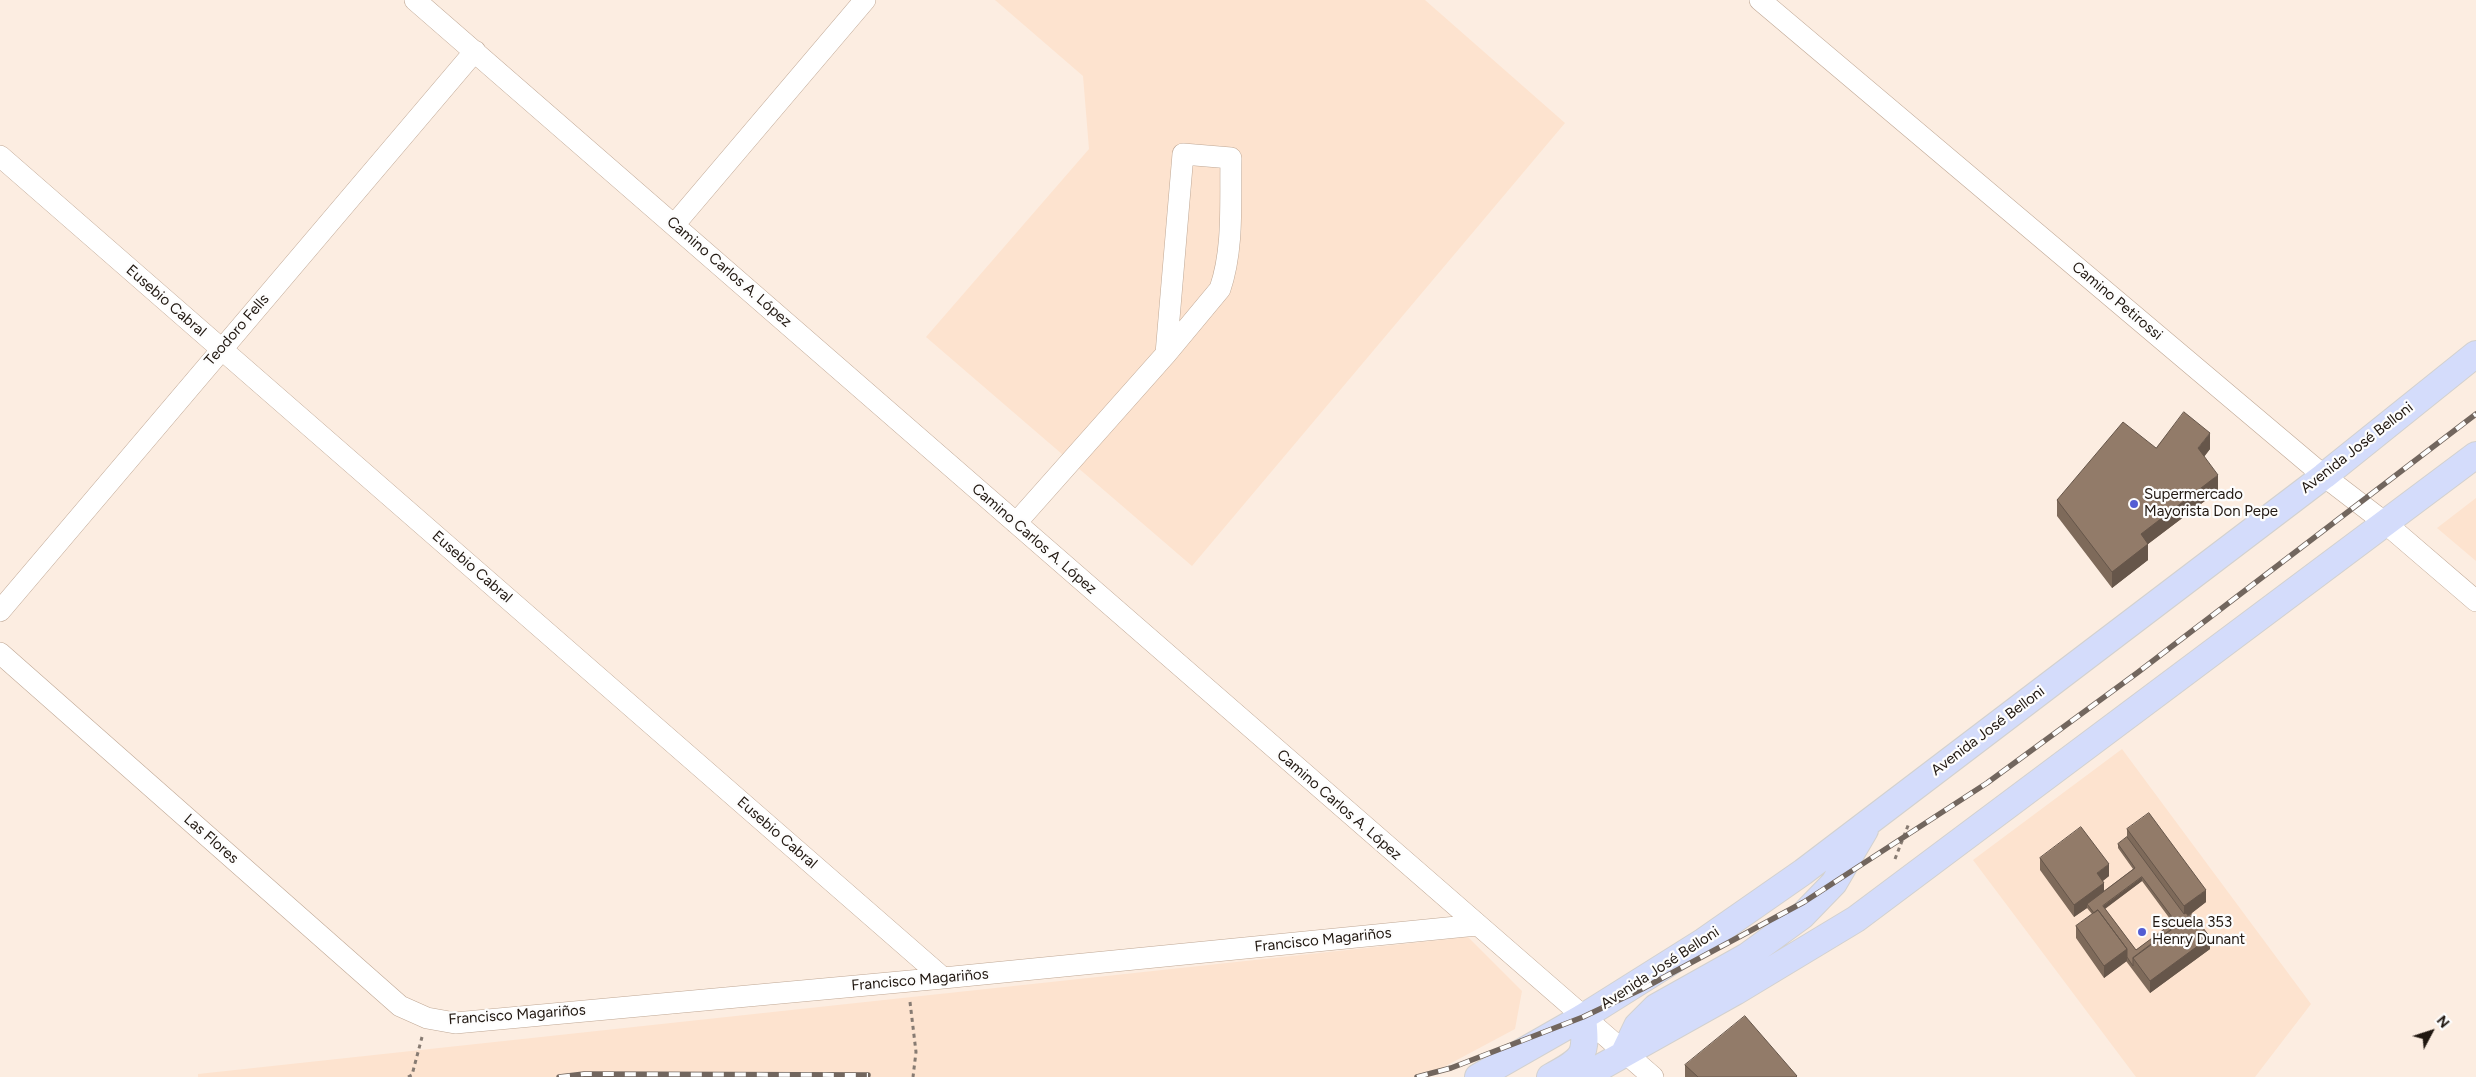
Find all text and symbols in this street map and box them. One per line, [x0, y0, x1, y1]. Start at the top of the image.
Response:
street label: Camino Carlos A. López [663, 213, 795, 331]
street label: Camino Petirossi [2068, 258, 2166, 344]
street label: Eusebio Cabral [122, 261, 210, 341]
street label: Teodoro Fells [201, 290, 273, 370]
street label: Avenida José Belloni [2297, 399, 2417, 497]
street label: Camino Carlos A. López [968, 480, 1100, 598]
place label: Supermercado Mayorista Don Pepe [2144, 486, 2278, 521]
marker: Supermercado Mayorista Don Pepe [2128, 498, 2140, 510]
street label: Eusebio Cabral [428, 527, 516, 607]
street label: Avenida José Belloni [1928, 682, 2048, 780]
street label: Camino Carlos A. López [1273, 746, 1405, 864]
street label: Eusebio Cabral [733, 793, 821, 873]
street label: Las Flores [180, 810, 242, 868]
place label: Escuela 353 Henry Dunant [2152, 914, 2245, 949]
street label: Avenida José Belloni [1597, 923, 1723, 1013]
street label: Francisco Magariños [1254, 924, 1392, 956]
marker: Escuela 353 Henry Dunant [2136, 926, 2148, 938]
street label: Francisco Magariños [851, 965, 989, 995]
street label: Francisco Magariños [448, 1001, 586, 1029]
north arrow [2406, 1007, 2456, 1057]
text: N [2433, 1012, 2453, 1032]

